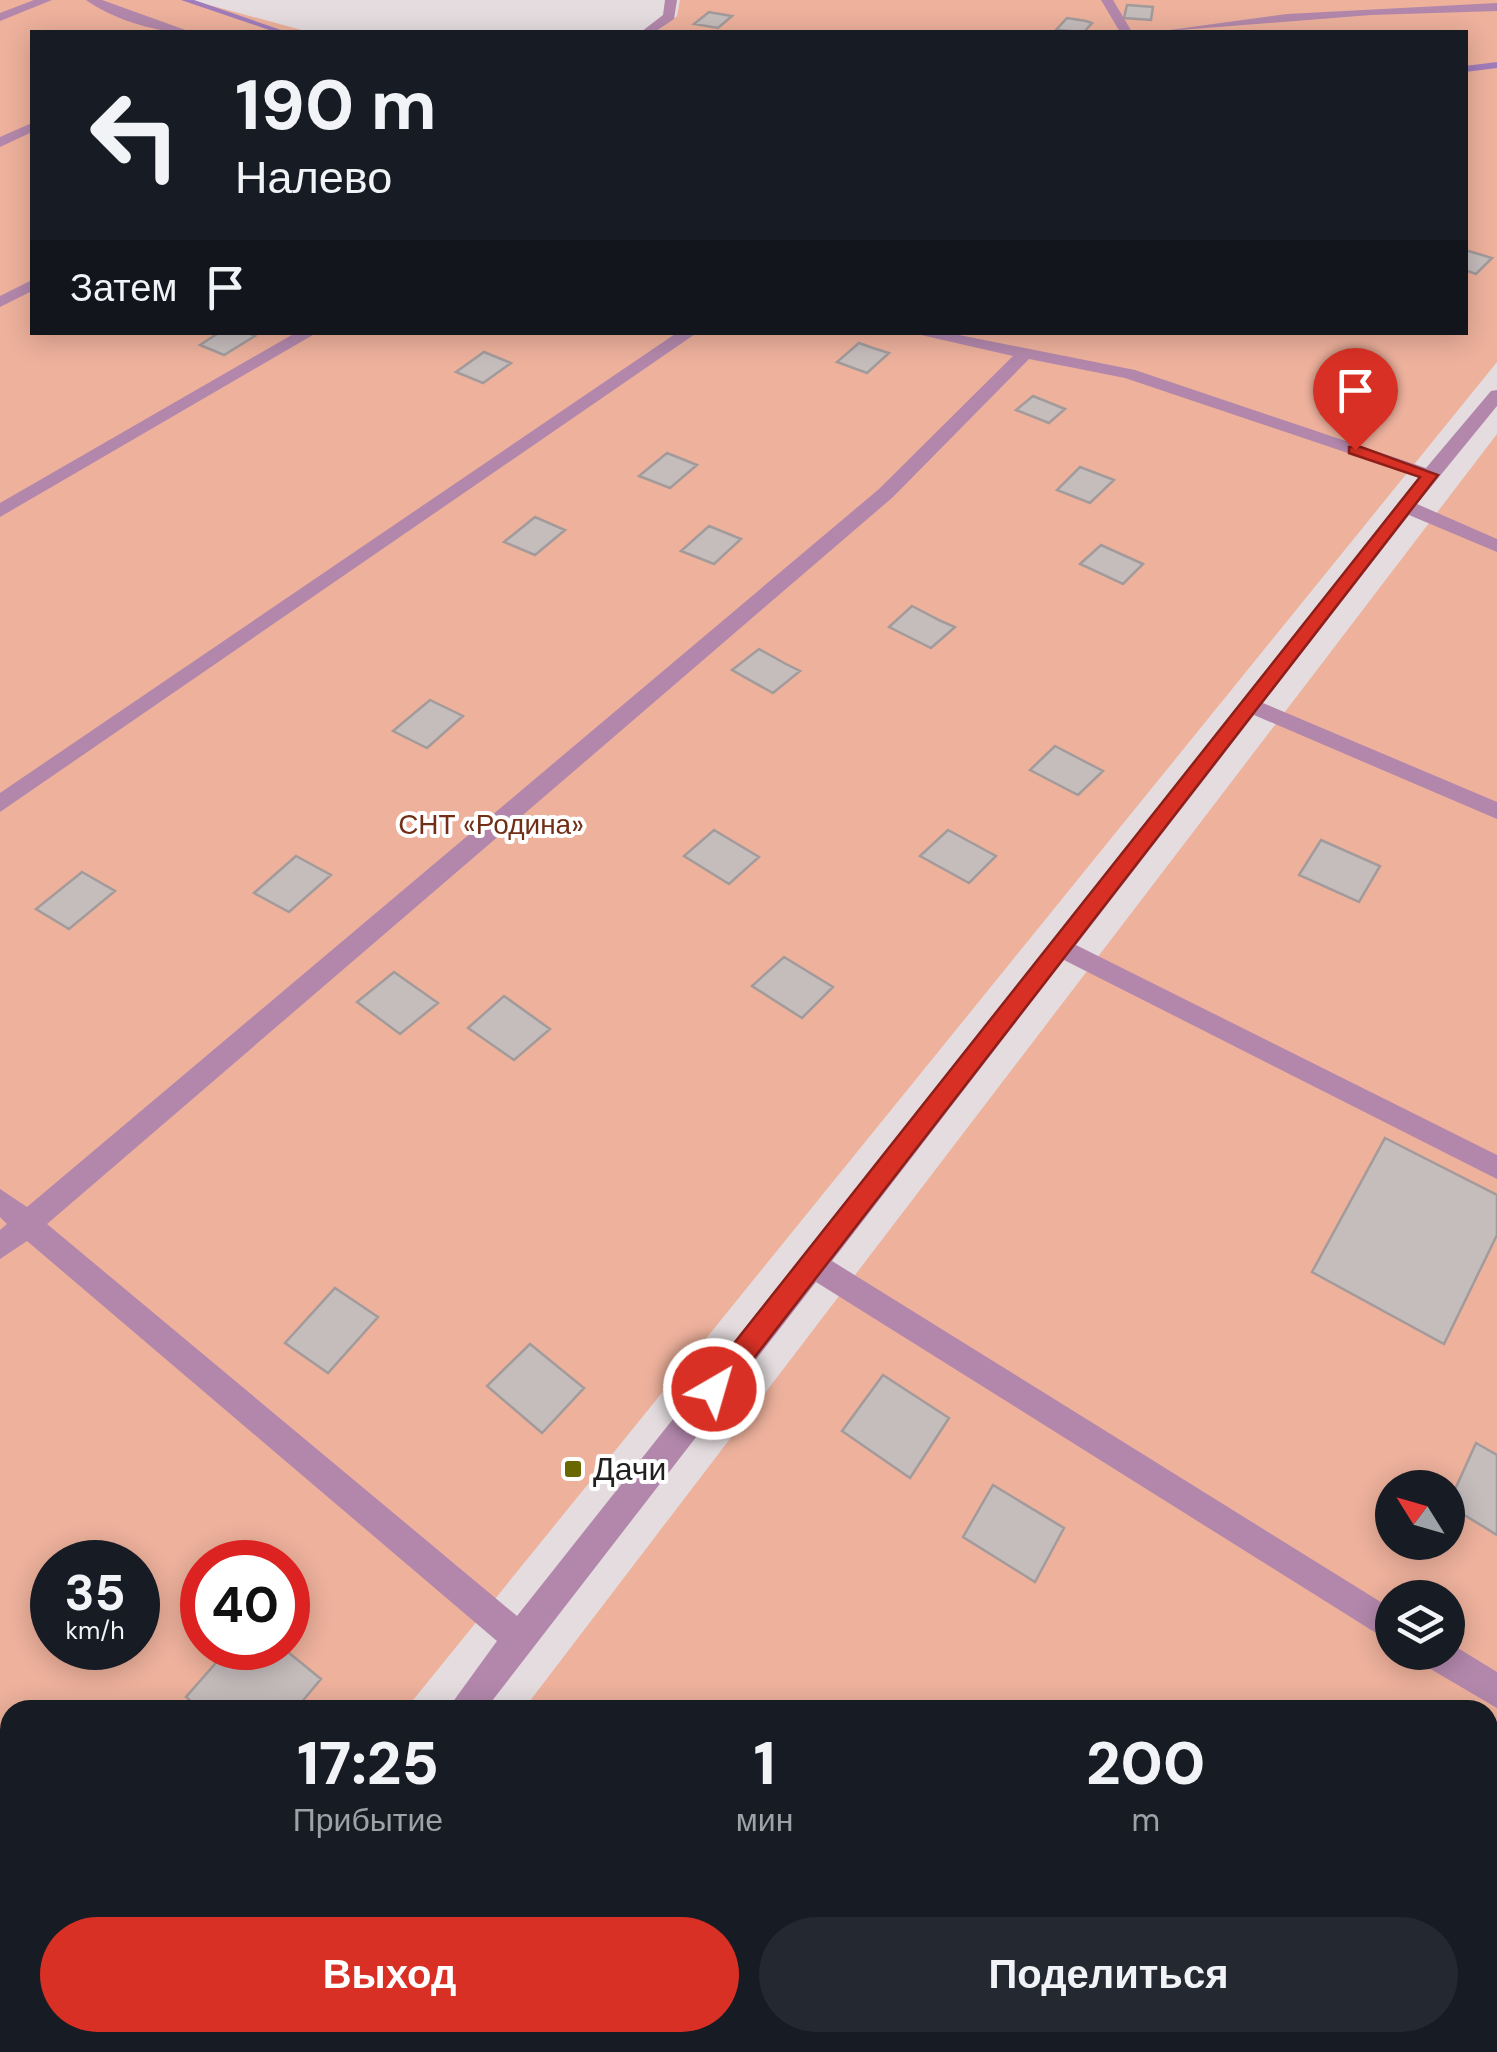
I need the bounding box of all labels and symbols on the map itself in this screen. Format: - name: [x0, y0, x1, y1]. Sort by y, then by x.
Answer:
- pin: [1313, 348, 1398, 451]
- park label: СНТ «Родина»: [398, 806, 584, 843]
- position arrow: [662, 1337, 766, 1441]
- place label: Дачи: [593, 1448, 666, 1490]
- marker: Дачи: [562, 1458, 584, 1480]
- north arrow: [1375, 1470, 1465, 1560]
- speed limit sign: 40: [180, 1540, 310, 1670]

